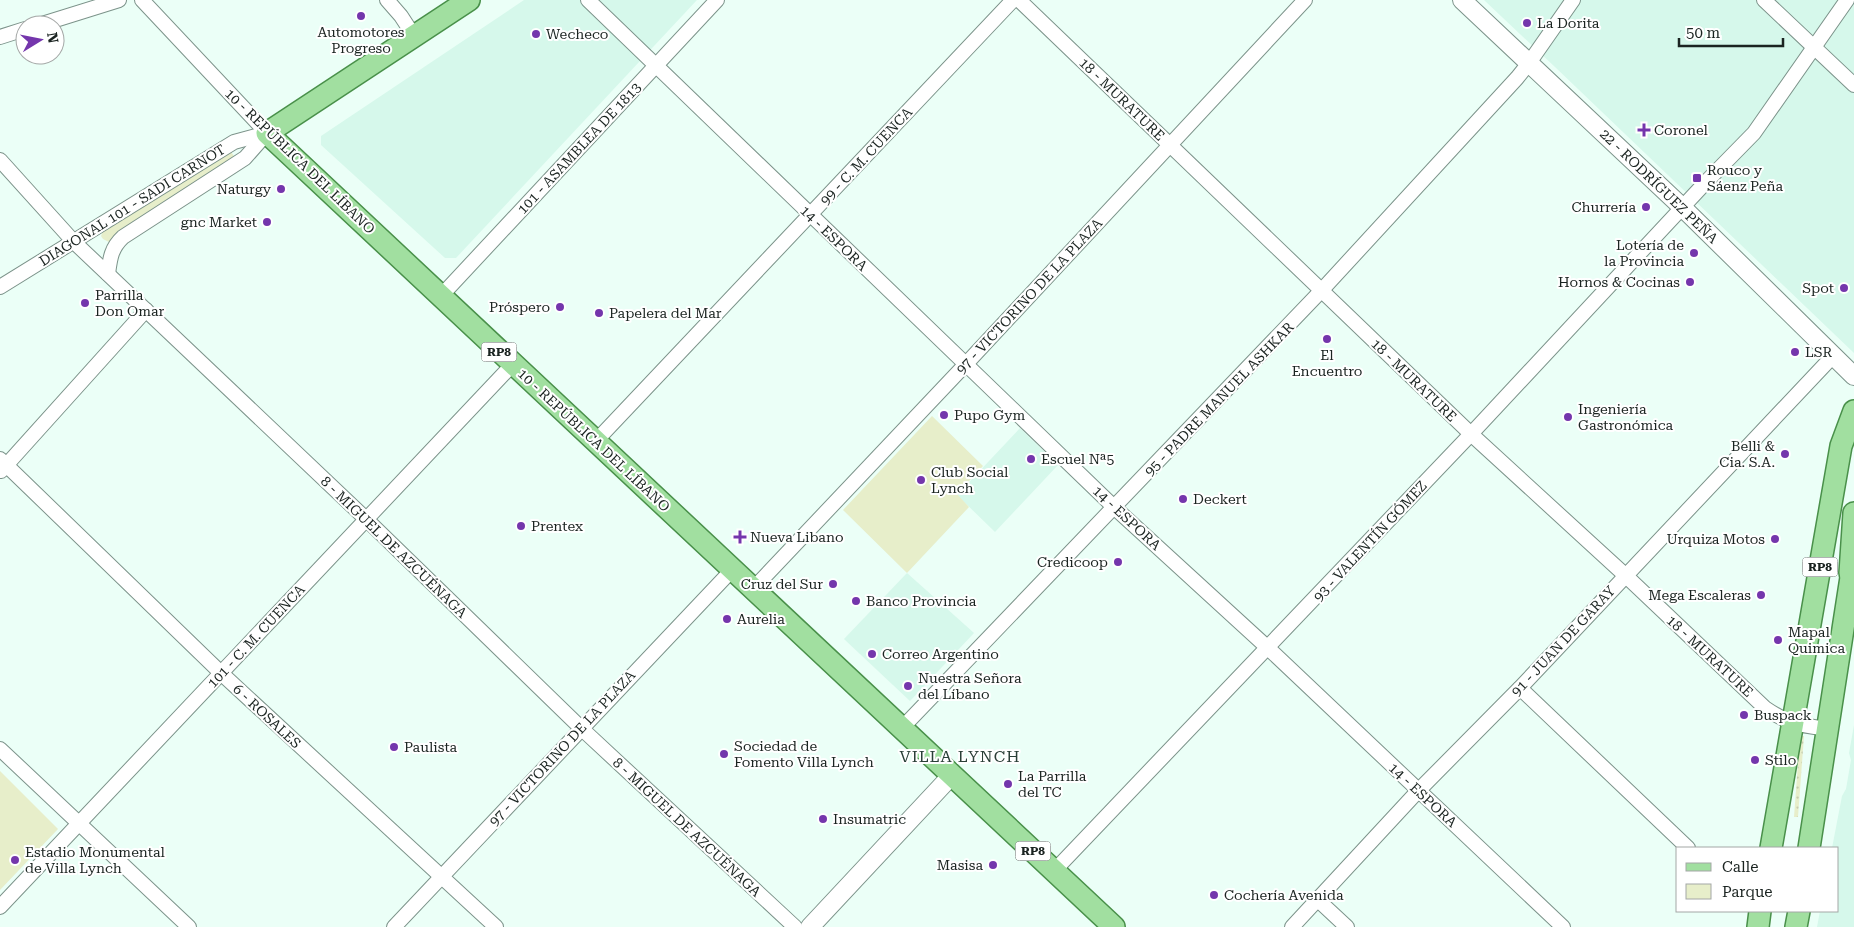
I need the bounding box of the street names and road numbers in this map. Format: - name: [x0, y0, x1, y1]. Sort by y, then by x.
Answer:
- street label: 18 - MURATURE: [1076, 54, 1168, 144]
- street label: 101 - ASAMBLEA DE 1813: [514, 79, 644, 217]
- street label: 10 - REPÚBLICA DEL LÍBANO: [222, 85, 378, 237]
- street label: 99 - C. M. CUENCA: [817, 104, 915, 208]
- street label: 22 - RODRÍGUEZ PEÑA: [1597, 126, 1721, 247]
- street label: DIAGONAL 101 - SADI CARNOT: [36, 141, 228, 269]
- street label: 14 - ESPORA: [797, 202, 871, 274]
- street label: 97 - VICTORINO DE LA PLAZA: [953, 215, 1105, 377]
- street label: 95 - PADRE MANUEL ASHKAR: [1141, 319, 1297, 479]
- street label: 18 - MURATURE: [1368, 335, 1460, 425]
- road number: RP8: [482, 342, 516, 362]
- street label: 10 - REPÚBLICA DEL LÍBANO: [515, 365, 673, 515]
- street label: 8 - MIGUEL DE AZCUÉNAGA: [318, 473, 470, 621]
- street label: 93 - VALENTÍN GÓMEZ: [1310, 477, 1430, 605]
- street label: 14 - ESPORA: [1090, 483, 1164, 554]
- road number: RP8: [1802, 558, 1838, 576]
- street label: 101 - C. M. CUENCA: [204, 581, 308, 691]
- street label: 91 - JUAN DE GARAY: [1508, 582, 1618, 699]
- street label: 18 - MURATURE: [1664, 612, 1756, 700]
- street label: 97 - VICTORINO DE LA PLAZA: [486, 667, 638, 829]
- street label: 6 - ROSALES: [230, 681, 304, 752]
- street label: 8 - MIGUEL DE AZCUÉNAGA: [610, 754, 764, 900]
- street label: 14 - ESPORA: [1386, 760, 1460, 831]
- road number: RP8: [1016, 841, 1050, 860]

